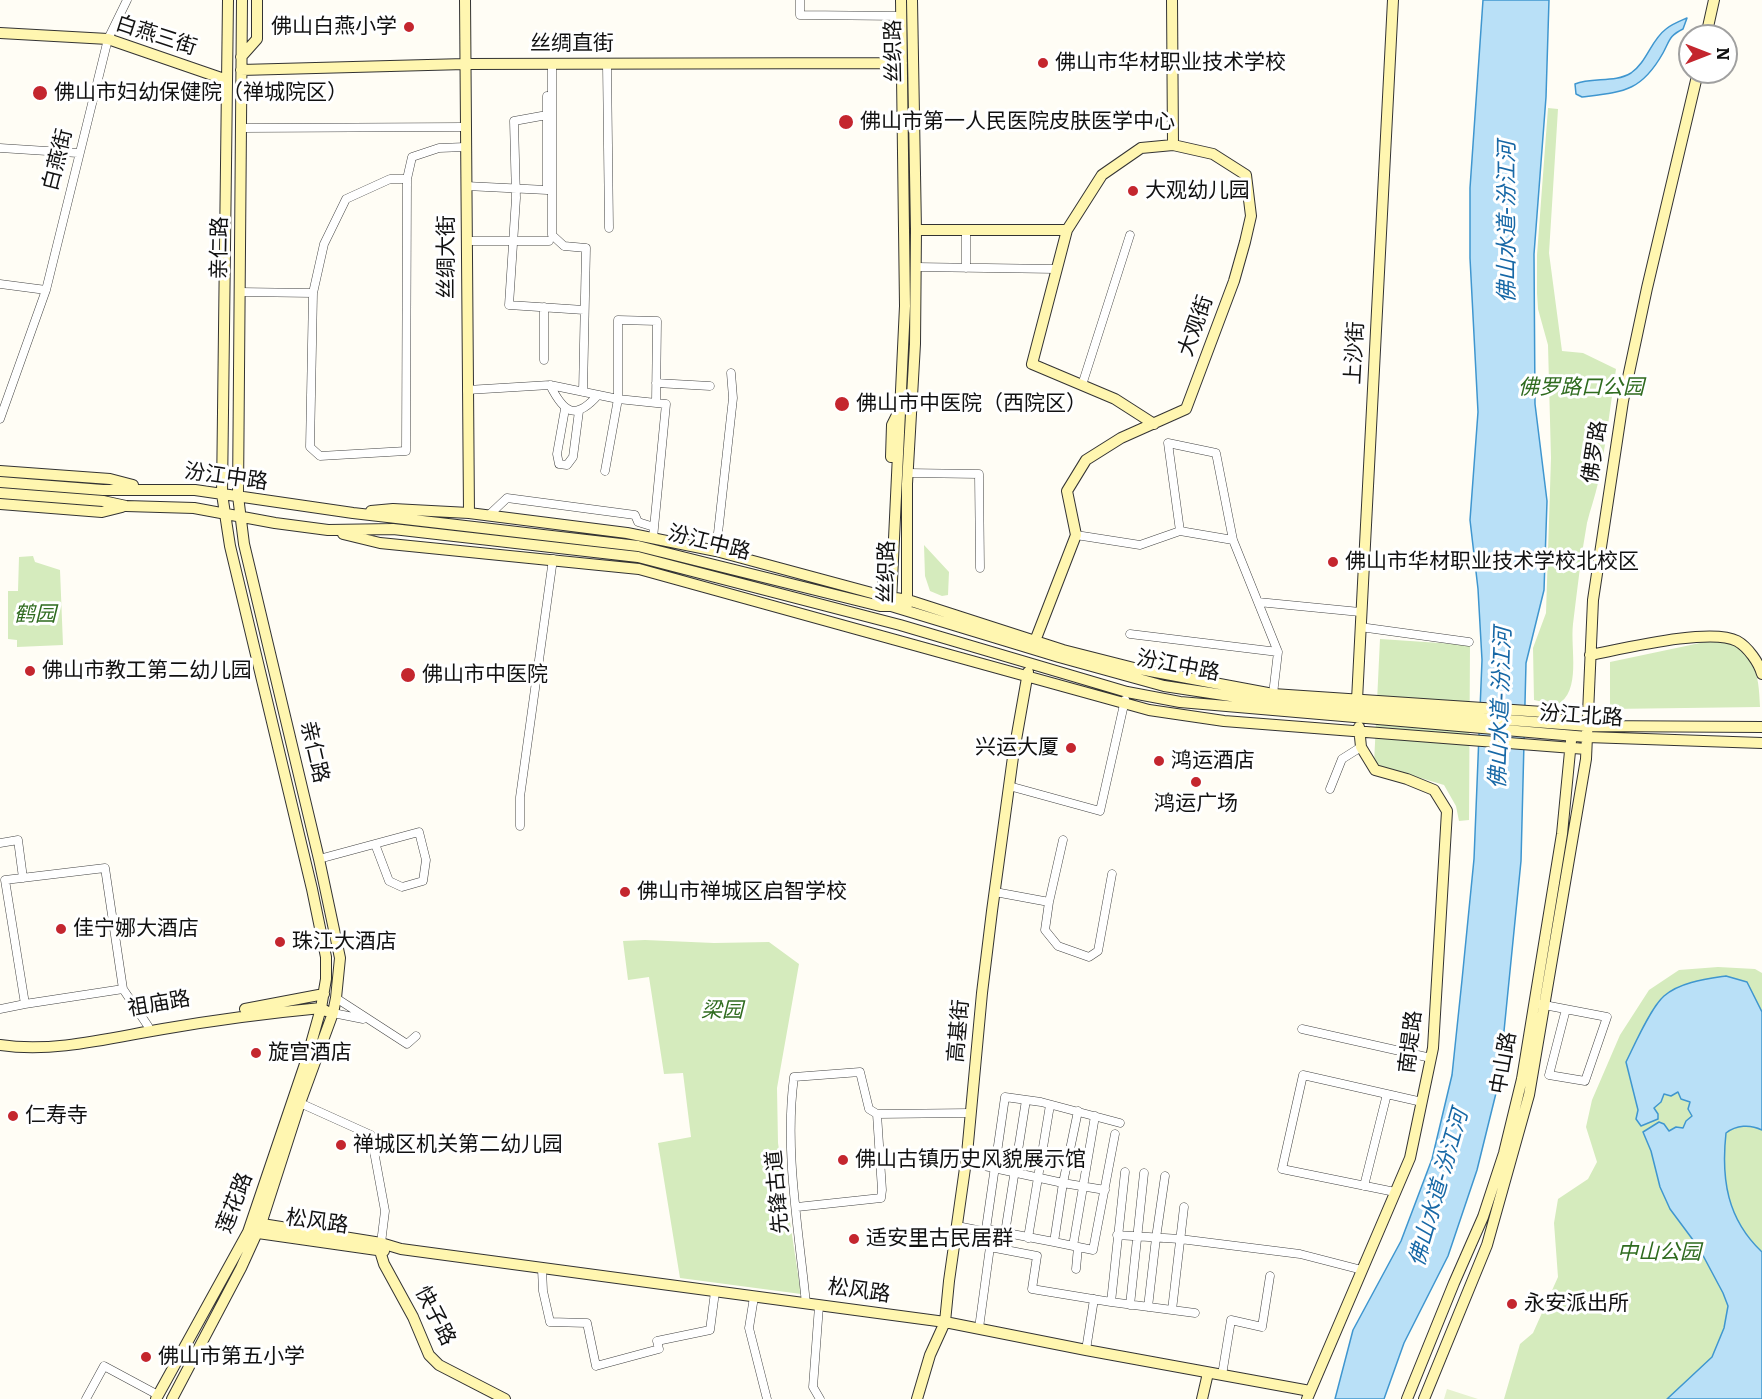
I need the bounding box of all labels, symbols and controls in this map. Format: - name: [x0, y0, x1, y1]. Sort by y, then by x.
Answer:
- street label: 白燕三街: [112, 11, 200, 61]
- place label: 佛山白燕小学: [271, 14, 397, 40]
- street label: 丝织路: [881, 19, 907, 83]
- marker: 佛山白燕小学: [402, 20, 416, 34]
- north arrow: [1678, 24, 1738, 84]
- street label: 丝绸直街: [530, 31, 614, 57]
- text: N: [1712, 47, 1736, 61]
- place label: 佛山市华材职业技术学校: [1055, 50, 1286, 76]
- marker: 佛山市华材职业技术学校: [1036, 56, 1050, 70]
- place label: 佛山市妇幼保健院（禅城院区）: [54, 80, 348, 106]
- marker: 佛山市妇幼保健院（禅城院区）: [31, 84, 49, 102]
- place label: 佛山市第一人民医院皮肤医学中心: [860, 109, 1175, 135]
- marker: 佛山市第一人民医院皮肤医学中心: [837, 113, 855, 131]
- street label: 白燕街: [38, 126, 78, 194]
- water label: 佛山水道-汾江河: [1495, 141, 1521, 303]
- place label: 大观幼儿园: [1145, 178, 1250, 204]
- marker: 大观幼儿园: [1126, 184, 1140, 198]
- street label: 丝绸大街: [434, 215, 460, 299]
- street label: 亲仁路: [207, 216, 233, 280]
- street label: 大观街: [1173, 292, 1219, 360]
- street label: 上沙街: [1341, 321, 1369, 385]
- park label: 佛罗路口公园: [1518, 375, 1644, 401]
- place label: 佛山市中医院（西院区）: [856, 391, 1087, 417]
- marker: 佛山市中医院（西院区）: [833, 395, 851, 413]
- street label: 佛罗路: [1578, 419, 1612, 485]
- street label: 汾江中路: [183, 459, 269, 495]
- street label: 汾江中路: [665, 521, 753, 565]
- street label: 丝织路: [874, 540, 900, 604]
- place label: 佛山市华材职业技术学校北校区: [1345, 549, 1639, 575]
- marker: 佛山市华材职业技术学校北校区: [1326, 555, 1340, 569]
- park label: 鹤园: [14, 602, 56, 628]
- water label: 佛山水道-汾江河: [1485, 627, 1517, 789]
- street label: 汾江中路: [1134, 646, 1222, 686]
- place label: 佛山市教工第二幼儿园: [42, 658, 252, 684]
- place label: 佛山市中医院: [422, 662, 548, 688]
- marker: 佛山市教工第二幼儿园: [23, 664, 37, 678]
- marker: 佛山市中医院: [399, 666, 417, 684]
- street label: 汾江北路: [1538, 701, 1624, 731]
- street label: 亲仁路: [295, 718, 333, 786]
- place label: 兴运大厦: [975, 735, 1059, 761]
- marker: 兴运大厦: [1064, 741, 1078, 755]
- place label: 鸿运酒店: [1171, 748, 1255, 774]
- marker: 鸿运酒店: [1152, 754, 1166, 768]
- marker: 鸿运广场: [1189, 775, 1203, 789]
- place label: 鸿运广场: [1154, 791, 1238, 817]
- place label: 佛山市禅城区启智学校: [637, 879, 847, 905]
- marker: 佛山市禅城区启智学校: [618, 885, 632, 899]
- place label: 佳宁娜大酒店: [73, 916, 199, 942]
- marker: 佳宁娜大酒店: [54, 922, 68, 936]
- place label: 珠江大酒店: [292, 929, 397, 955]
- marker: 珠江大酒店: [273, 935, 287, 949]
- street label: 祖庙路: [126, 986, 192, 1022]
- park label: 梁园: [701, 998, 743, 1024]
- street label: 高基街: [944, 999, 974, 1063]
- street label: 南堤路: [1395, 1009, 1427, 1075]
- street label: 中山路: [1486, 1030, 1522, 1096]
- place label: 旋宫酒店: [268, 1040, 352, 1066]
- marker: 旋宫酒店: [249, 1046, 263, 1060]
- place label: 仁寿寺: [25, 1103, 88, 1129]
- water label: 佛山水道-汾江河: [1404, 1107, 1474, 1269]
- marker: 仁寿寺: [6, 1109, 20, 1123]
- place label: 禅城区机关第二幼儿园: [353, 1132, 563, 1158]
- marker: 禅城区机关第二幼儿园: [334, 1138, 348, 1152]
- place label: 佛山古镇历史风貌展示馆: [855, 1147, 1086, 1173]
- street label: 先锋古道: [762, 1149, 794, 1235]
- marker: 佛山古镇历史风貌展示馆: [836, 1153, 850, 1167]
- street label: 莲花路: [212, 1169, 258, 1237]
- street label: 松风路: [284, 1205, 350, 1239]
- place label: 适安里古民居群: [866, 1226, 1013, 1252]
- marker: 适安里古民居群: [847, 1232, 861, 1246]
- park label: 中山公园: [1617, 1240, 1701, 1266]
- street label: 松风路: [826, 1274, 892, 1308]
- street label: 快子路: [409, 1282, 461, 1350]
- place label: 永安派出所: [1524, 1291, 1629, 1317]
- marker: 永安派出所: [1505, 1297, 1519, 1311]
- place label: 佛山市第五小学: [158, 1344, 305, 1370]
- marker: 佛山市第五小学: [139, 1350, 153, 1364]

